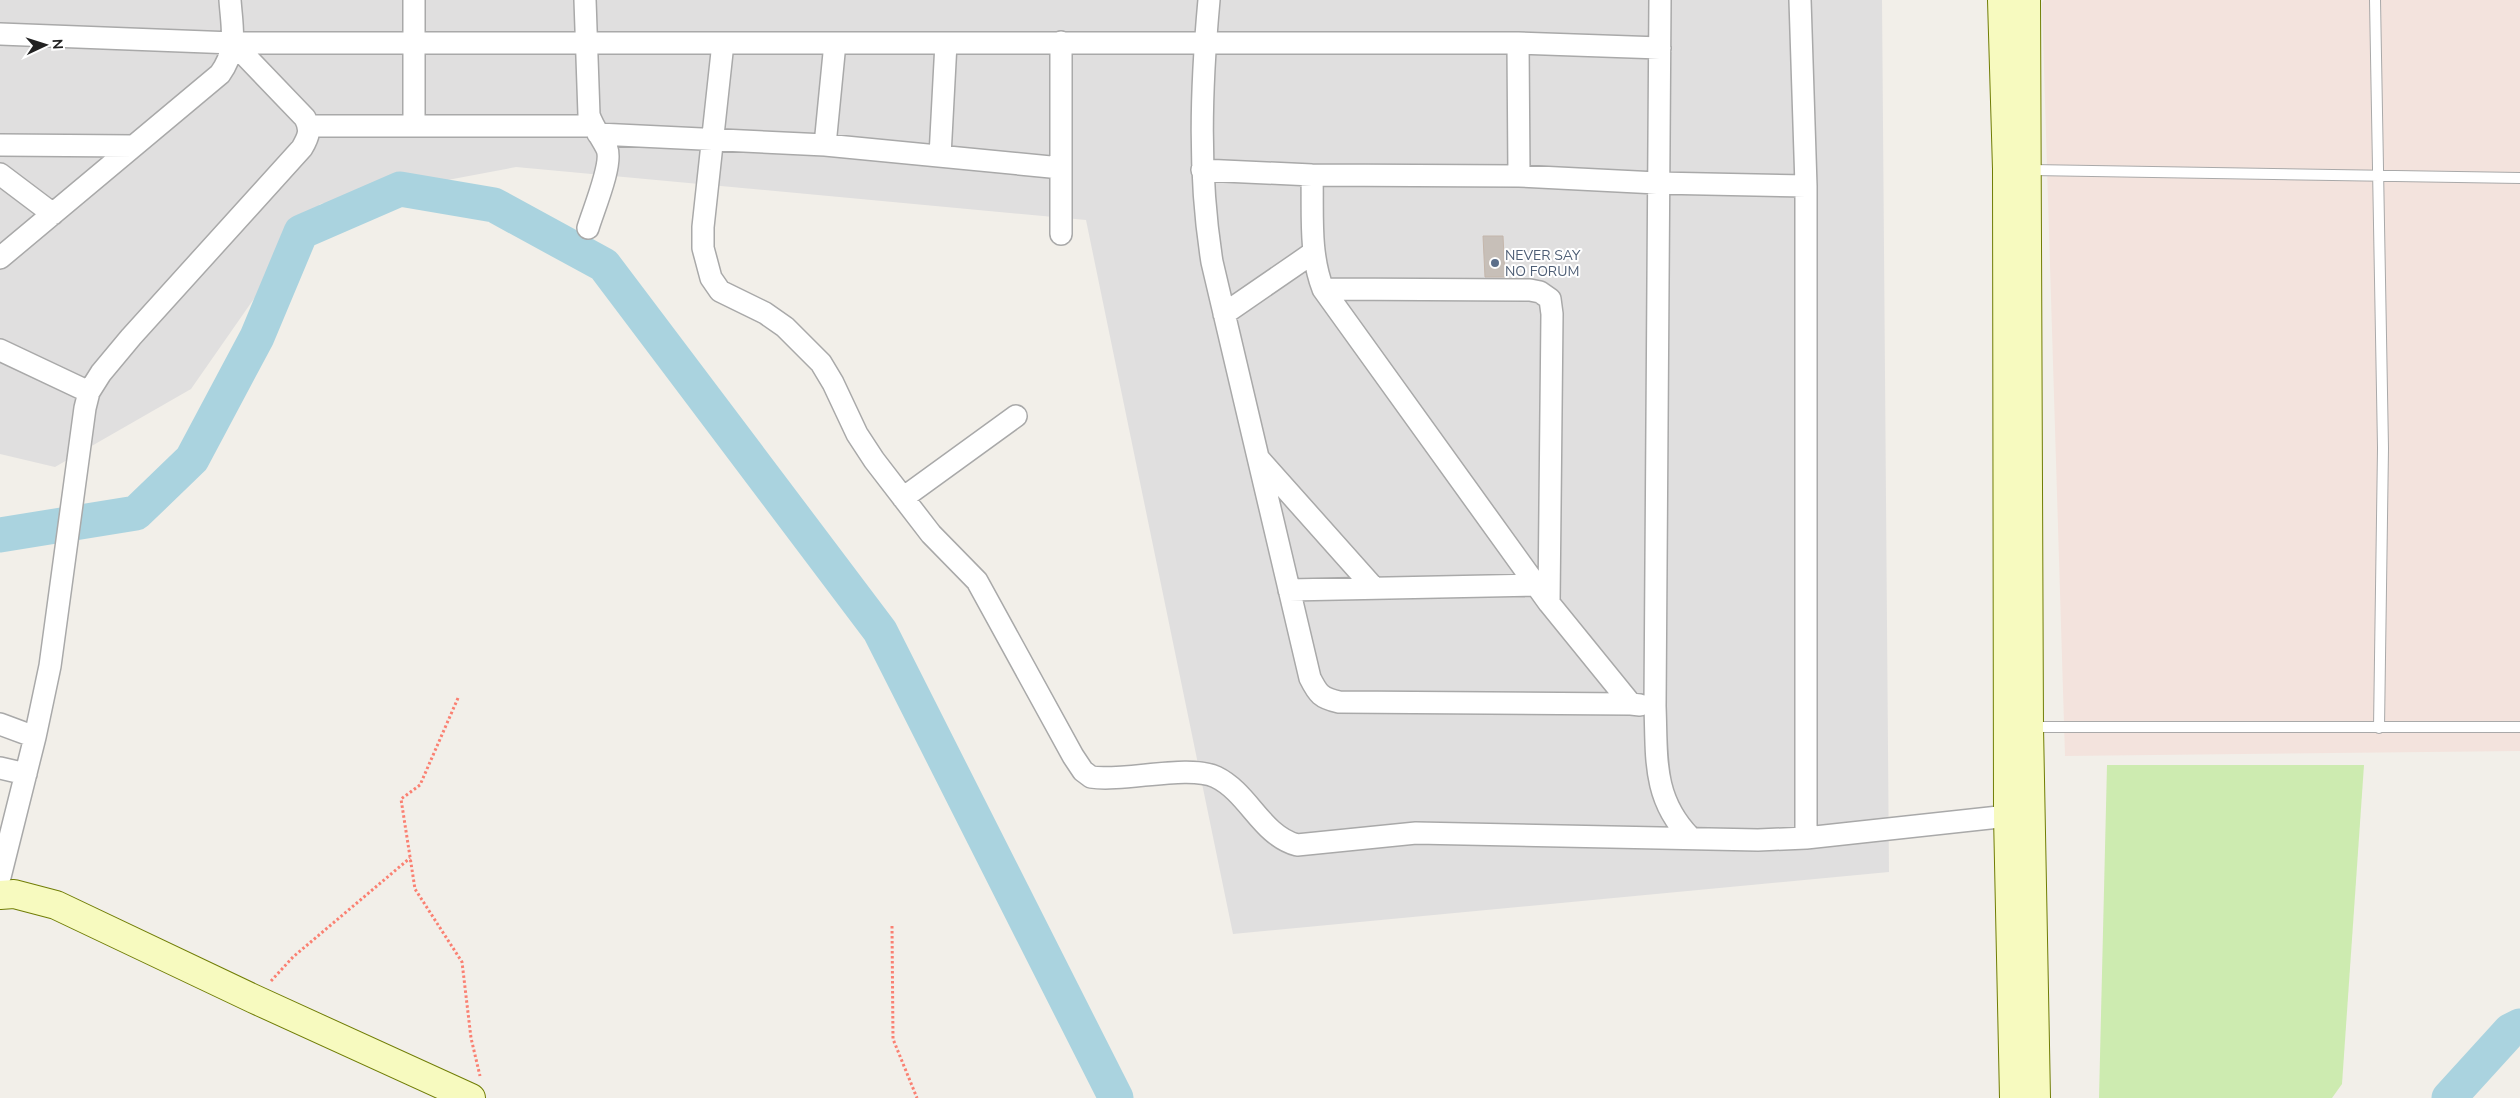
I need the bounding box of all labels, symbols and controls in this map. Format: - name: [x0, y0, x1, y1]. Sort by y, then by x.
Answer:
- north arrow: [20, 20, 70, 70]
- text: N: [48, 38, 67, 50]
- place label: NEVER SAY NO FORUM: [1505, 246, 1581, 281]
- marker: NEVER SAY NO FORUM: [1489, 257, 1501, 269]

